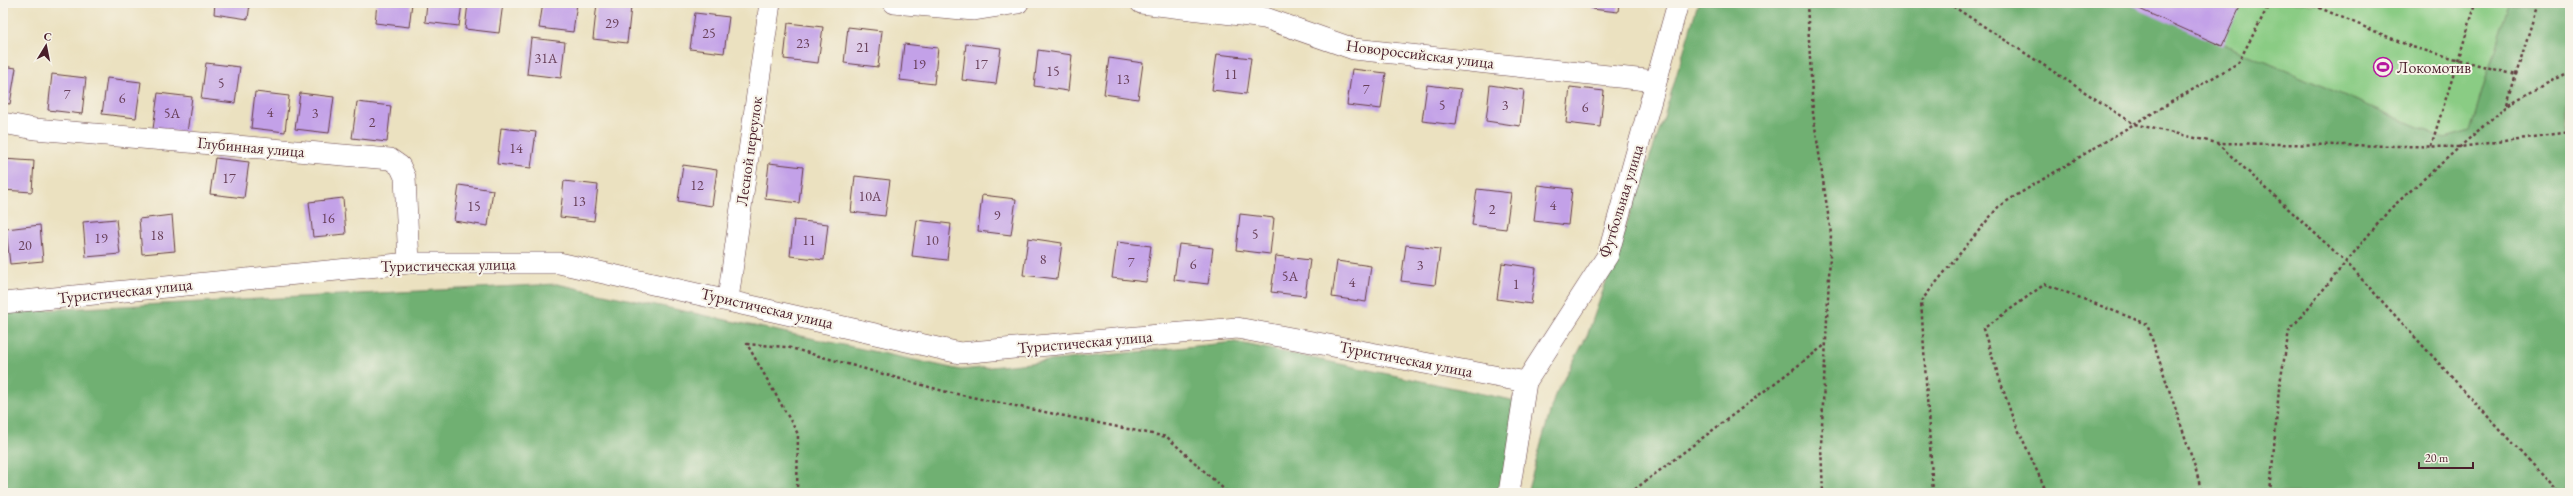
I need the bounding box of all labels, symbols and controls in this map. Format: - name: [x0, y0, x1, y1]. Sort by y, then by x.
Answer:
- house number: 29: [605, 14, 619, 32]
- house number: 25: [702, 24, 716, 42]
- north arrow: [26, 26, 66, 66]
- text: С: [43, 29, 53, 44]
- house number: 23: [796, 34, 810, 52]
- street label: Новороссийская улица: [1345, 35, 1496, 74]
- house number: 21: [856, 38, 870, 56]
- house number: 31А: [534, 49, 558, 67]
- house number: 19: [912, 55, 926, 73]
- house number: 17: [974, 55, 988, 73]
- sports icon: Локомотив: [2372, 56, 2394, 78]
- place label: Локомотив: [2397, 57, 2471, 78]
- house number: 15: [1046, 62, 1060, 80]
- house number: 11: [1224, 65, 1238, 83]
- house number: 13: [1116, 70, 1130, 88]
- house number: 5: [218, 74, 224, 92]
- house number: 7: [1363, 80, 1370, 98]
- house number: 7: [64, 85, 71, 103]
- house number: 6: [119, 89, 126, 107]
- street label: Лесной переулок: [731, 95, 767, 207]
- house number: 5: [1439, 96, 1445, 114]
- house number: 3: [1502, 96, 1509, 114]
- house number: 6: [1582, 98, 1589, 116]
- house number: 4: [267, 103, 274, 121]
- house number: 5А: [164, 104, 181, 122]
- house number: 3: [312, 104, 319, 122]
- house number: 2: [369, 113, 376, 131]
- street label: Глубинная улица: [197, 132, 306, 162]
- house number: 14: [509, 139, 523, 157]
- street label: Футбольная улица: [1594, 141, 1648, 260]
- house number: 17: [222, 169, 236, 187]
- house number: 12: [690, 176, 704, 194]
- house number: 10А: [858, 187, 882, 205]
- house number: 13: [572, 192, 586, 210]
- house number: 4: [1550, 196, 1557, 214]
- house number: 15: [467, 197, 481, 215]
- house number: 2: [1489, 200, 1496, 218]
- house number: 9: [994, 206, 1001, 224]
- house number: 16: [321, 209, 335, 227]
- house number: 5: [1252, 225, 1258, 243]
- house number: 18: [150, 226, 164, 244]
- house number: 19: [94, 229, 108, 247]
- house number: 11: [802, 231, 816, 249]
- house number: 10: [925, 231, 939, 249]
- house number: 20: [18, 236, 32, 254]
- house number: 8: [1040, 250, 1047, 268]
- street label: Туристическая улица: [380, 253, 516, 277]
- house number: 7: [1128, 253, 1135, 271]
- house number: 6: [1190, 255, 1197, 273]
- house number: 3: [1417, 256, 1424, 274]
- house number: 5А: [1282, 267, 1299, 285]
- street label: Туристическая улица: [57, 273, 194, 309]
- house number: 4: [1349, 273, 1356, 291]
- house number: 1: [1513, 275, 1519, 293]
- street label: Туристическая улица: [699, 283, 836, 334]
- street label: Туристическая улица: [1017, 326, 1154, 358]
- street label: Туристическая улица: [1338, 336, 1475, 382]
- scale bar: [2419, 444, 2473, 470]
- text: 20 m: [2425, 450, 2449, 466]

